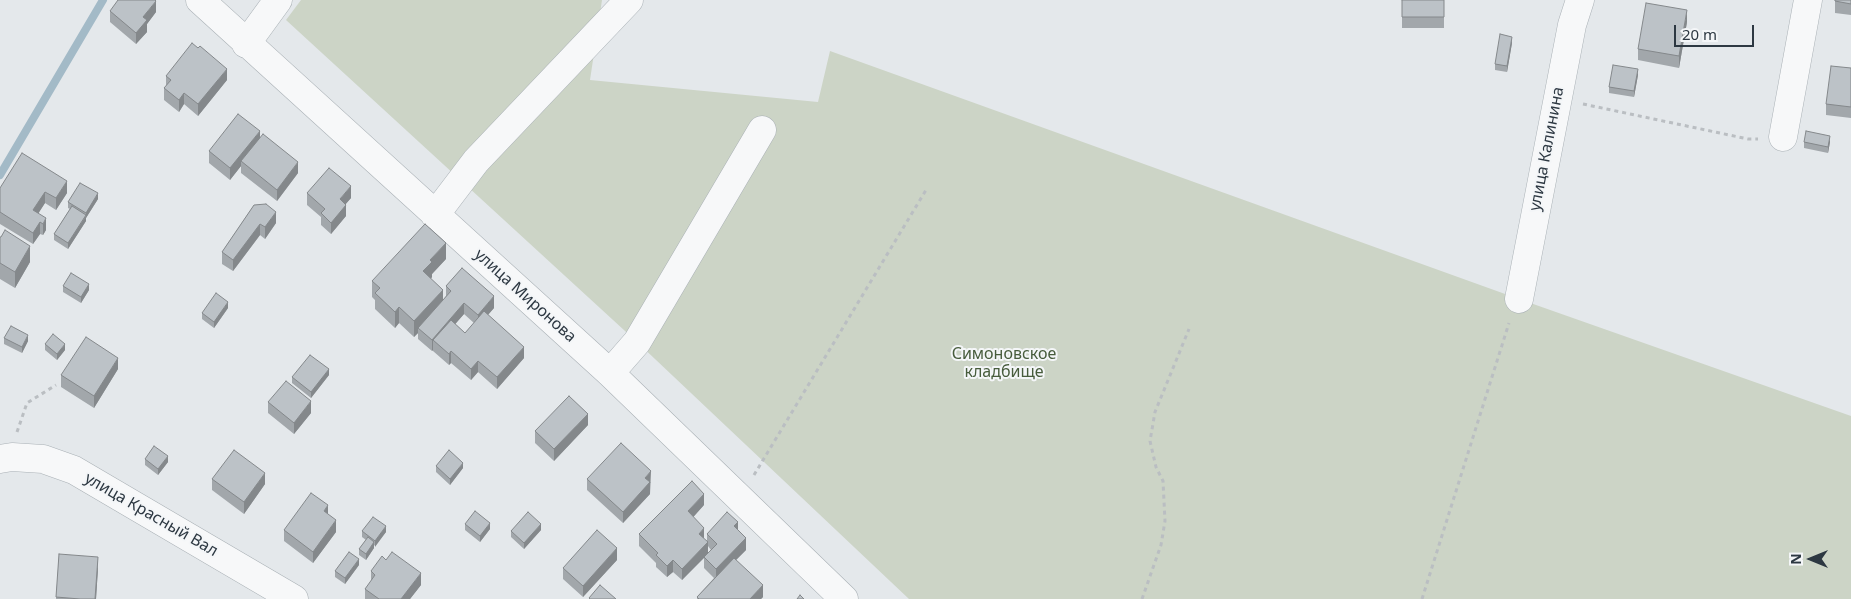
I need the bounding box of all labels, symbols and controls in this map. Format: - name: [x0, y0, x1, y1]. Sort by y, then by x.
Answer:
- scale bar: [1676, 15, 1756, 47]
- text: 20 m: [1682, 24, 1717, 44]
- street label: улица Калинина: [1526, 85, 1568, 213]
- street label: улица Миронова: [470, 245, 580, 347]
- park label: Симоновское кладбище: [952, 344, 1056, 382]
- street label: улица Красный Вал: [81, 469, 221, 561]
- north arrow: [1786, 534, 1836, 584]
- text: N: [1786, 553, 1805, 565]

